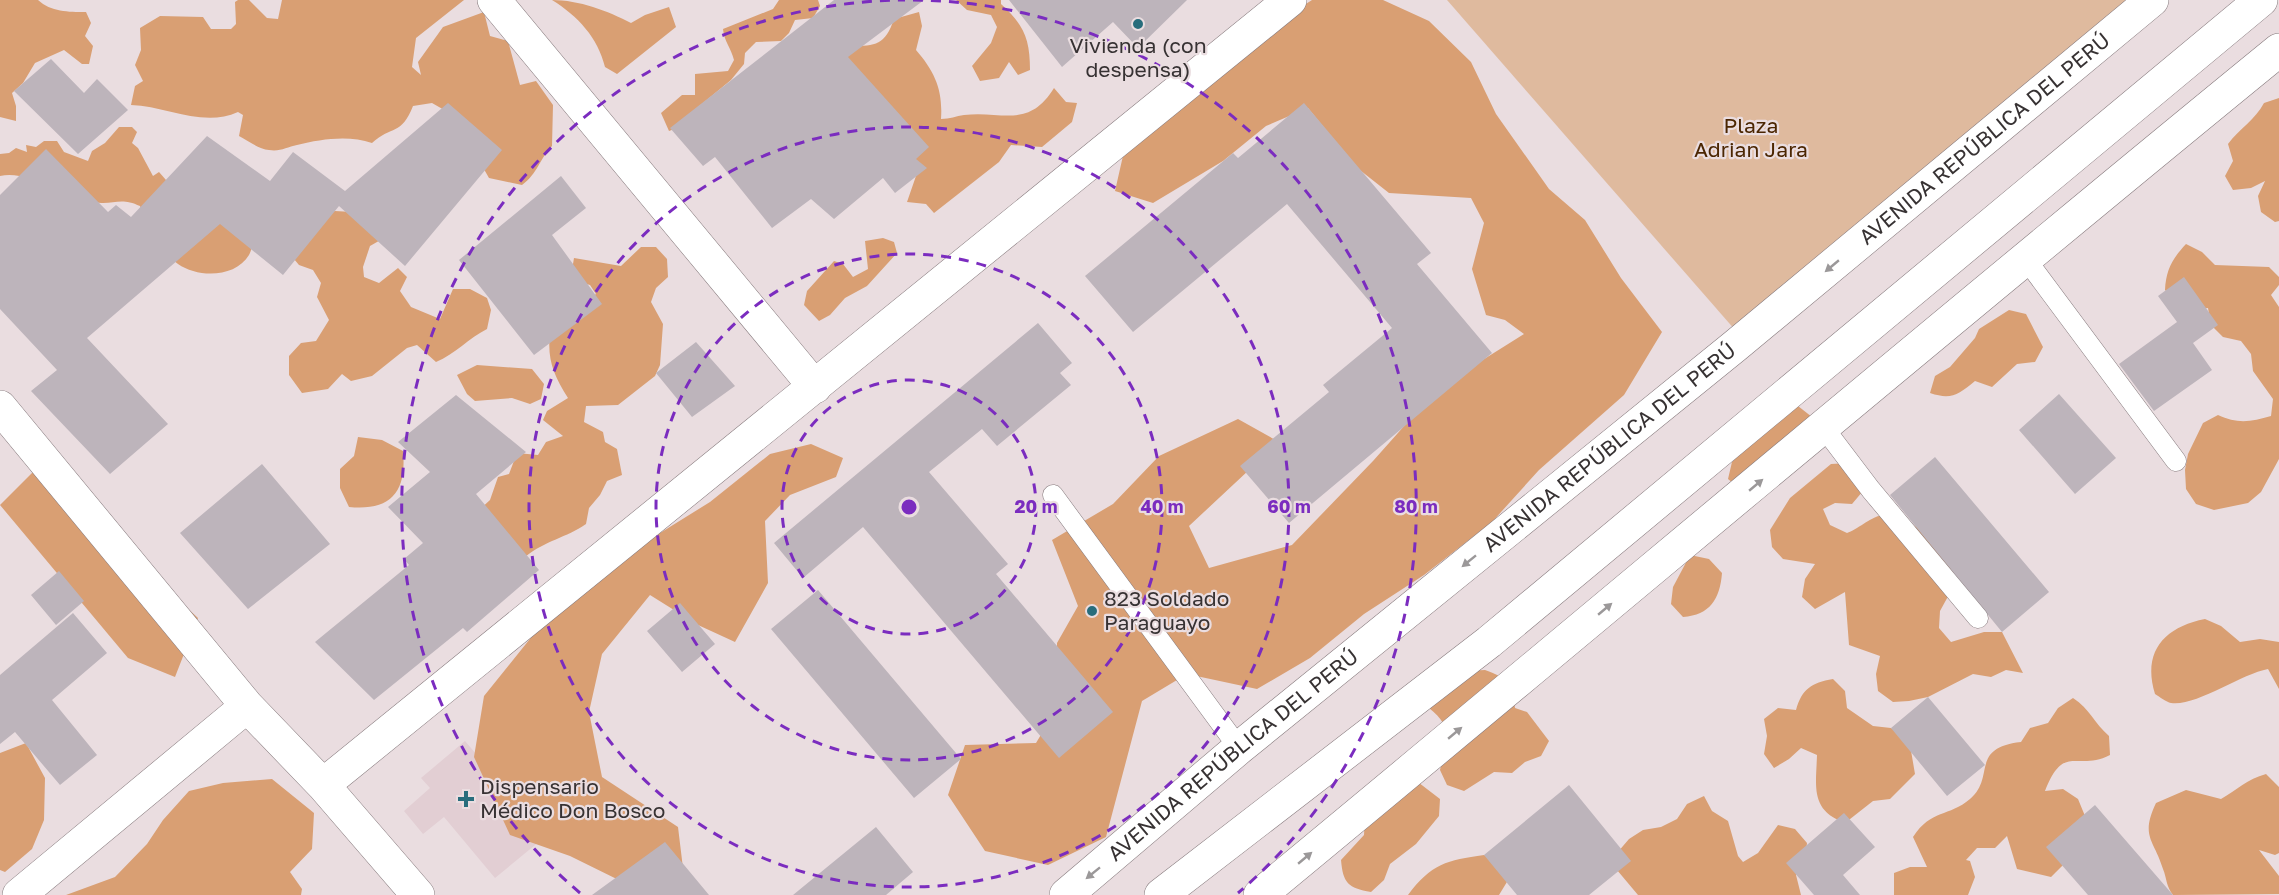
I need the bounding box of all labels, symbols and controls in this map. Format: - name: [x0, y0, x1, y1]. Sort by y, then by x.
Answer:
- marker: Vivienda (con despensa): [1131, 17, 1145, 31]
- street label: AVENIDA REPÚBLICA DEL PERÚ: [1853, 26, 2115, 250]
- place label: Vivienda (con despensa): [1069, 32, 1207, 82]
- park label: Plaza Adrian Jara: [1694, 112, 1808, 162]
- one-way arrow: [1824, 259, 1840, 272]
- street label: AVENIDA REPÚBLICA DEL PERÚ: [1477, 337, 1741, 557]
- one-way arrow: [1748, 478, 1764, 491]
- text: 20 m: [1015, 495, 1057, 517]
- text: 40 m: [1140, 495, 1184, 517]
- text: 60 m: [1267, 495, 1311, 517]
- text: 80 m: [1394, 495, 1438, 517]
- centre of rings: [899, 497, 919, 517]
- one-way arrow: [1462, 555, 1477, 567]
- place label: 823 Soldado Paraguayo: [1104, 585, 1229, 635]
- one-way arrow: [1598, 603, 1613, 616]
- marker: 823 Soldado Paraguayo: [1085, 604, 1099, 618]
- street label: AVENIDA REPÚBLICA DEL PERÚ: [1102, 643, 1363, 866]
- one-way arrow: [1447, 727, 1463, 740]
- place label: Dispensario Médico Don Bosco: [480, 773, 665, 823]
- marker: Dispensario Médico Don Bosco: [457, 790, 475, 808]
- one-way arrow: [1297, 851, 1313, 864]
- one-way arrow: [1085, 866, 1100, 879]

